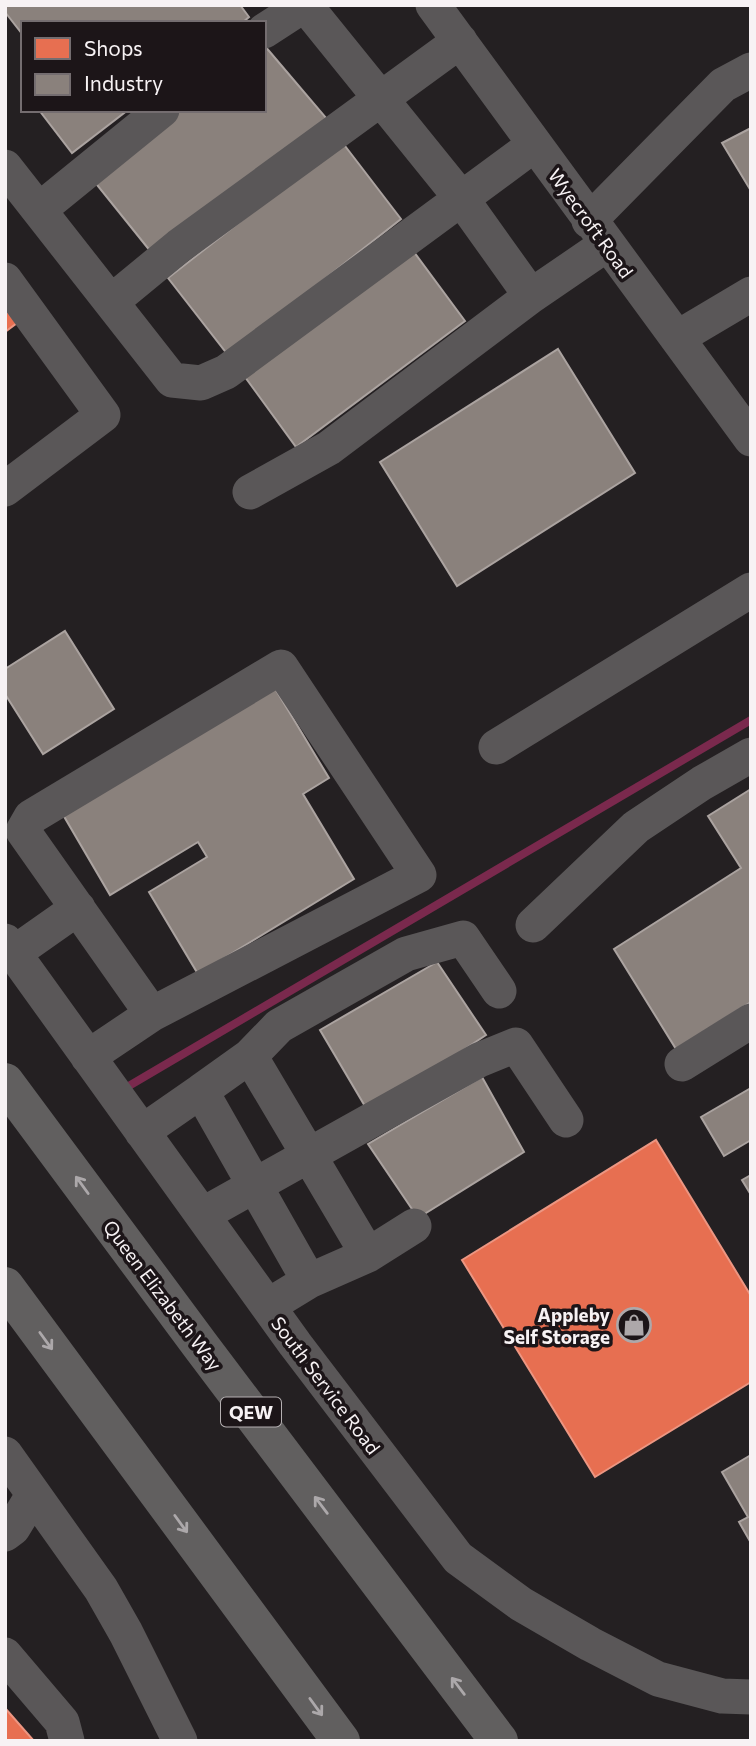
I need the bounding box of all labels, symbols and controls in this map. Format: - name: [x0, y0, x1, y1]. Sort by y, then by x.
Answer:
- legend: [21, 21, 266, 112]
- text: Shops: [84, 35, 143, 60]
- text: Industry: [84, 70, 163, 95]
- street label: Wyecroft Road: [544, 164, 638, 282]
- one-way arrow: [75, 1176, 90, 1195]
- street label: Queen Elizabeth Way: [99, 1215, 227, 1375]
- place label: Appleby Self Storage: [504, 1303, 611, 1348]
- shop icon: Appleby Self Storage: [615, 1306, 653, 1344]
- street label: South Service Road: [267, 1312, 385, 1458]
- one-way arrow: [38, 1331, 53, 1350]
- road number: QEW: [221, 1398, 281, 1427]
- one-way arrow: [313, 1496, 328, 1515]
- one-way arrow: [173, 1514, 188, 1533]
- one-way arrow: [451, 1677, 466, 1696]
- one-way arrow: [308, 1697, 323, 1716]

